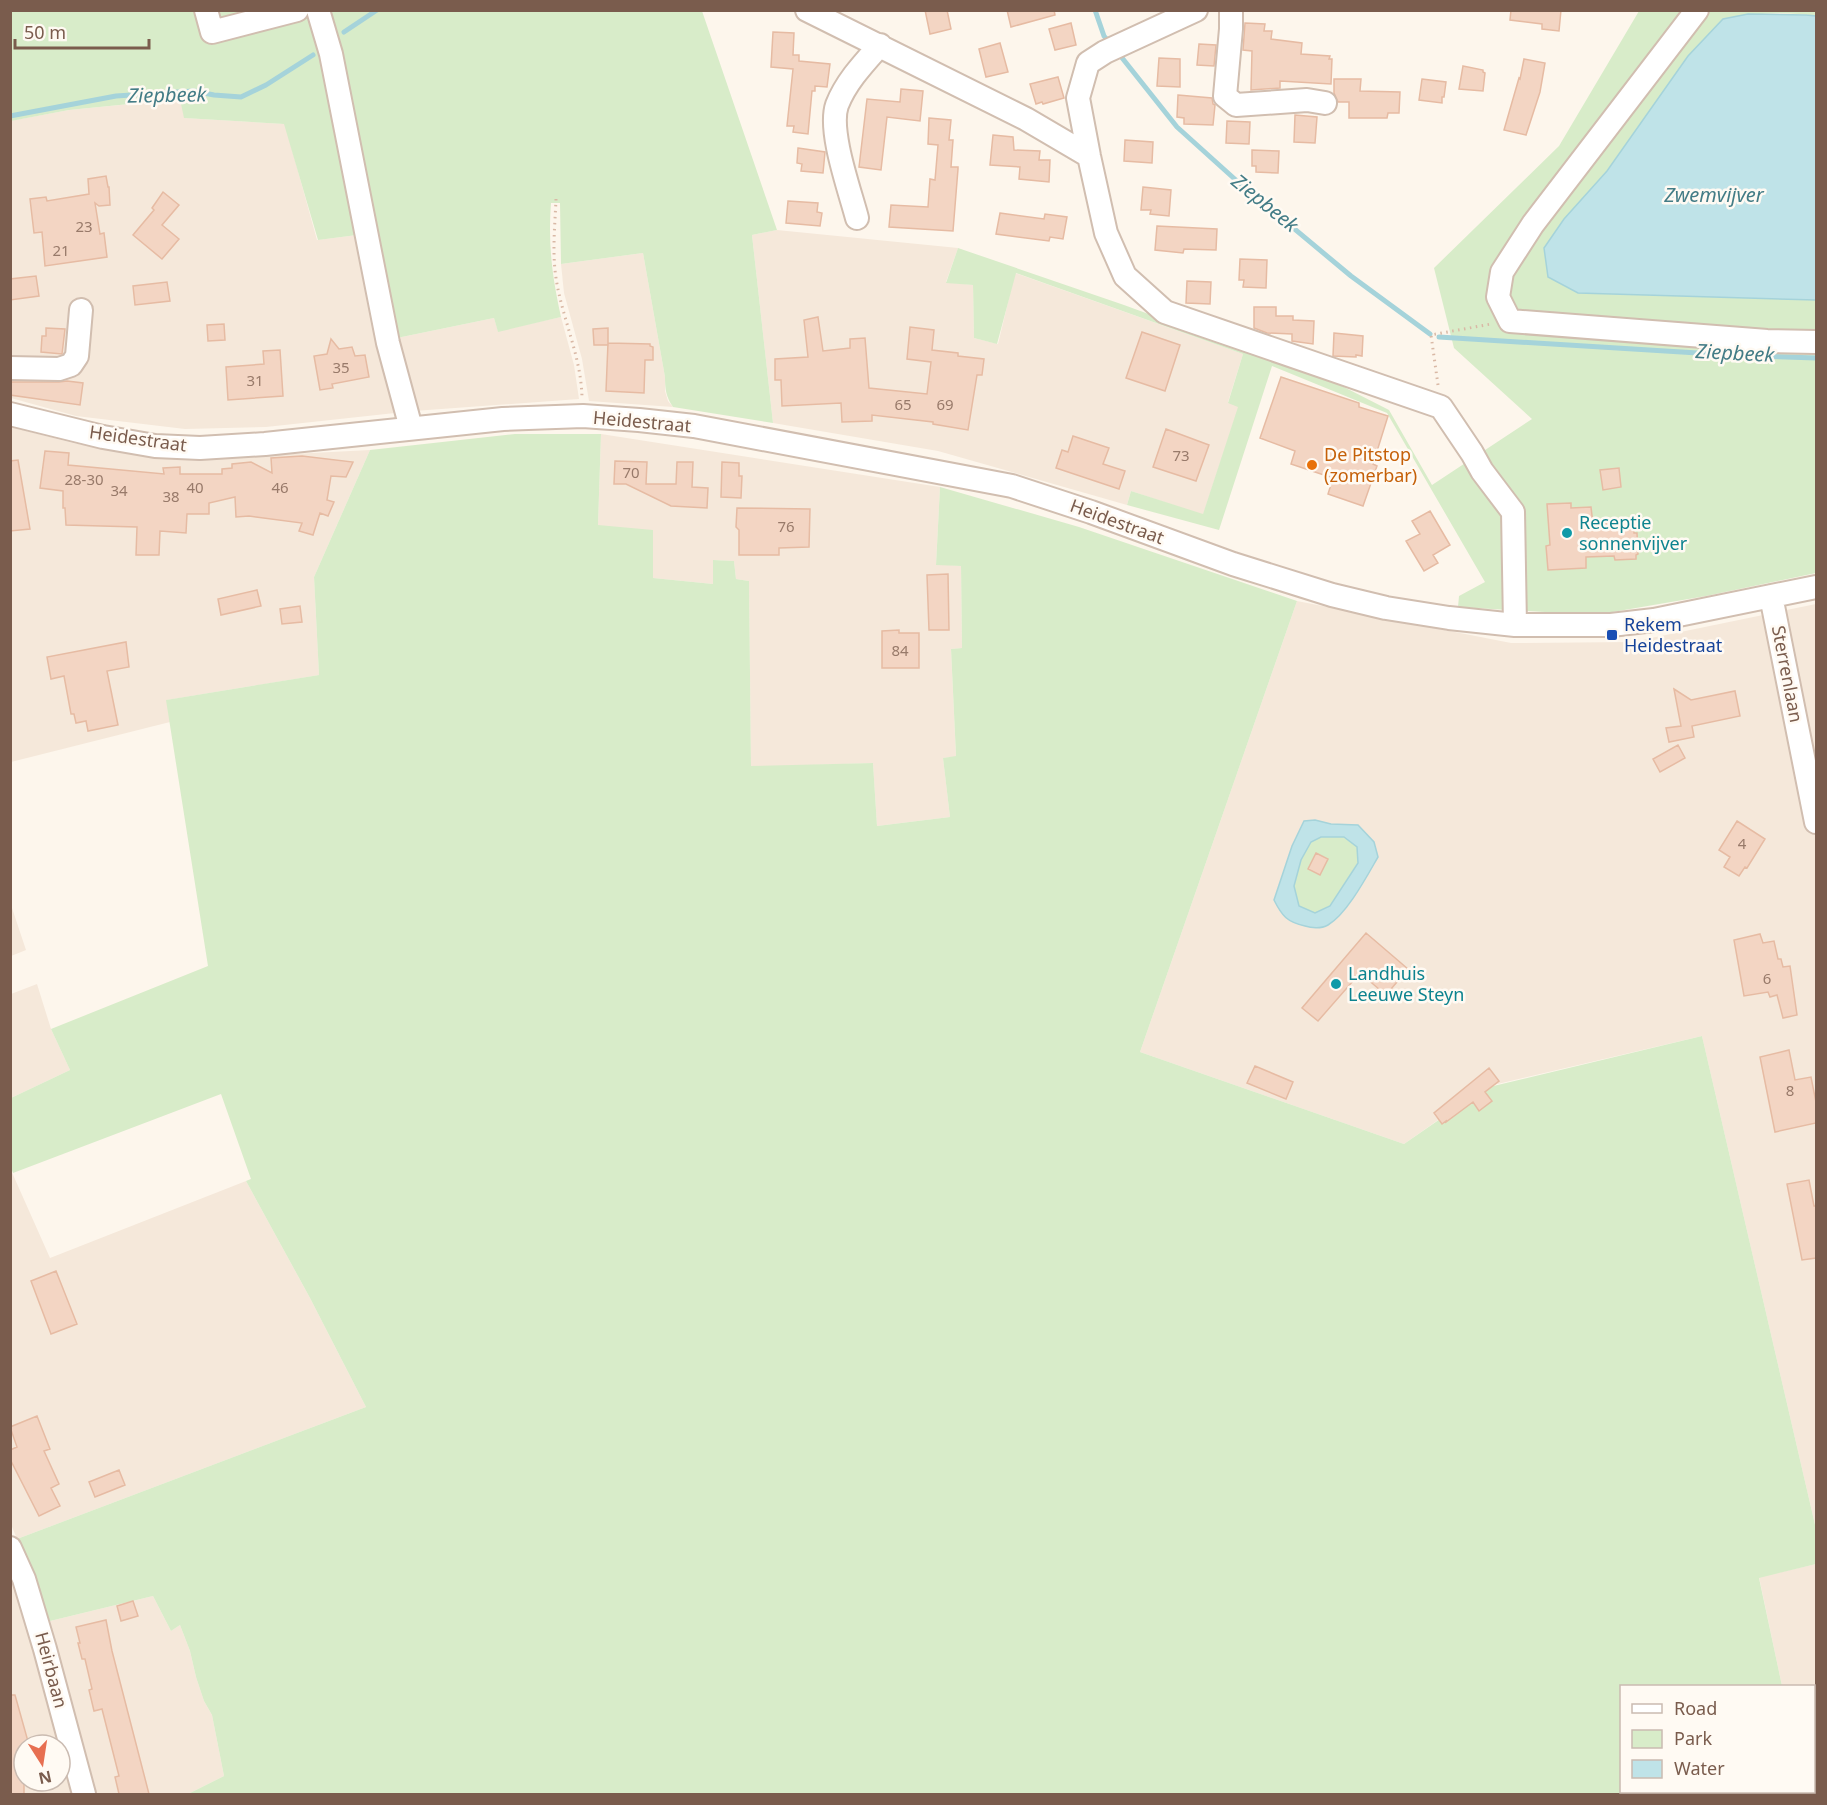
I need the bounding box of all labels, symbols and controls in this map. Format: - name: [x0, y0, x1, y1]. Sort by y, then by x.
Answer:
- scale bar: [15, 12, 148, 50]
- text: 50 m: [24, 20, 66, 44]
- water label: Ziepbeek: [126, 80, 208, 109]
- water label: Ziepbeek: [1225, 167, 1305, 239]
- water label: Zwemvijver: [1663, 181, 1765, 208]
- house number: 23: [75, 216, 93, 236]
- house number: 21: [52, 240, 70, 260]
- water label: Ziepbeek: [1694, 337, 1776, 368]
- house number: 35: [332, 357, 350, 377]
- house number: 31: [246, 370, 264, 390]
- house number: 65: [894, 394, 912, 414]
- house number: 69: [936, 394, 954, 414]
- street label: Heidestraat: [592, 405, 693, 437]
- street label: Heidestraat: [88, 419, 189, 457]
- place label: De Pitstop (zomerbar): [1324, 442, 1417, 487]
- house number: 73: [1172, 445, 1190, 465]
- marker: De Pitstop (zomerbar): [1305, 458, 1319, 472]
- house number: 70: [622, 462, 640, 482]
- house number: 28-30: [64, 469, 104, 489]
- house number: 40: [186, 477, 204, 497]
- house number: 46: [271, 477, 289, 497]
- house number: 34: [110, 480, 128, 500]
- house number: 38: [162, 486, 180, 506]
- street label: Heidestraat: [1067, 493, 1168, 549]
- place label: Receptie sonnenvijver: [1579, 510, 1688, 555]
- house number: 76: [777, 516, 795, 536]
- marker: Receptie sonnenvijver: [1560, 526, 1574, 540]
- place label: Rekem Heidestraat: [1624, 612, 1723, 657]
- street label: Sterrenlaan: [1767, 623, 1809, 724]
- marker: Rekem Heidestraat: [1605, 628, 1619, 642]
- house number: 84: [891, 640, 909, 660]
- house number: 4: [1738, 833, 1747, 853]
- place label: Landhuis Leeuwe Steyn: [1348, 961, 1464, 1006]
- house number: 6: [1763, 968, 1771, 988]
- marker: Landhuis Leeuwe Steyn: [1329, 977, 1343, 991]
- house number: 8: [1786, 1080, 1794, 1100]
- street label: Heirbaan: [30, 1629, 74, 1711]
- legend: [1620, 1685, 1815, 1793]
- text: Road: [1674, 1696, 1717, 1720]
- text: Park: [1674, 1726, 1712, 1750]
- north arrow: [12, 1733, 72, 1793]
- text: Water: [1674, 1756, 1725, 1780]
- text: N: [36, 1766, 54, 1790]

